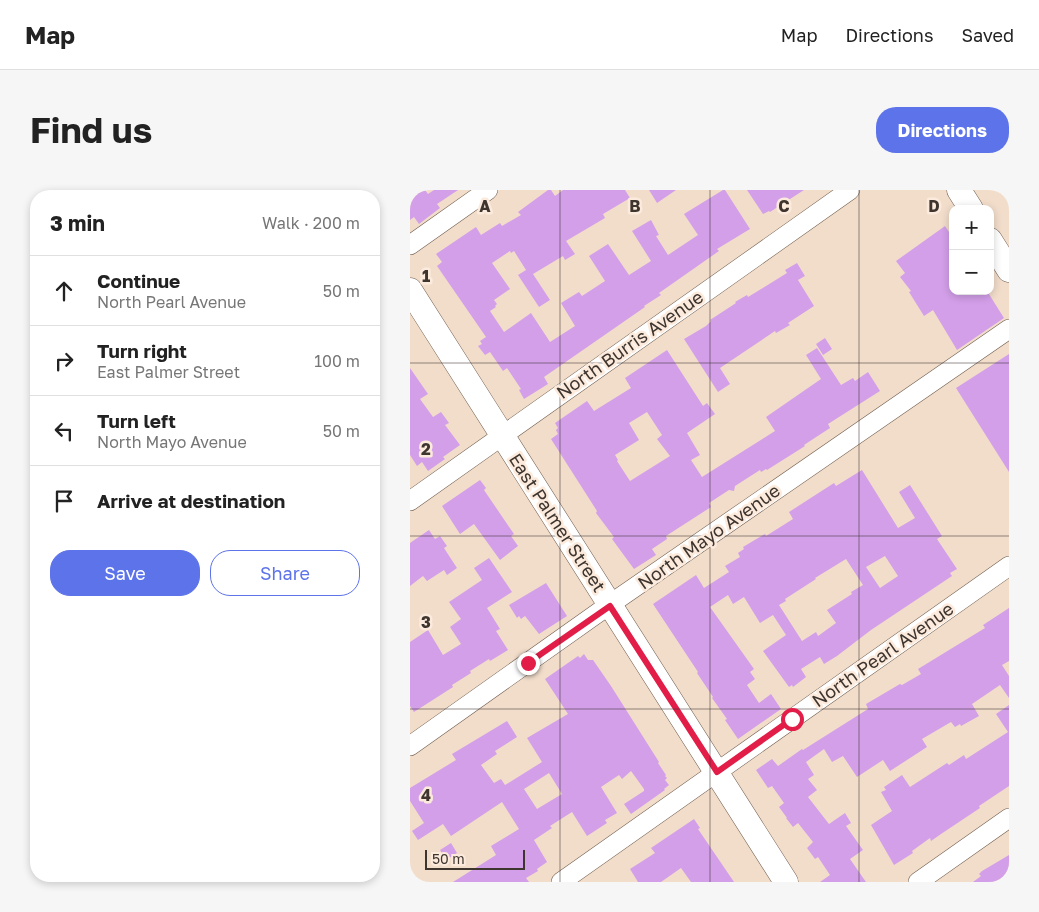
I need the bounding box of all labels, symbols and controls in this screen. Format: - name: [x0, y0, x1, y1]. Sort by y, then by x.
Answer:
- text: Map: [25, 20, 75, 49]
- text: Map: [781, 24, 817, 46]
- text: Directions: [845, 24, 933, 46]
- text: Saved: [961, 24, 1014, 46]
- button: Directions: [876, 107, 1009, 153]
- text: Find us: [30, 109, 152, 151]
- text: A: [479, 196, 491, 216]
- text: B: [629, 196, 641, 216]
- text: C: [778, 196, 790, 216]
- text: D: [928, 196, 940, 216]
- map controls: [949, 205, 994, 295]
- button: +: [949, 205, 994, 250]
- text: 3 min: [50, 210, 105, 236]
- text: Walk · 200 m: [262, 213, 360, 233]
- button: −: [949, 250, 994, 295]
- text: 1: [422, 266, 430, 286]
- text: Continue: [97, 269, 180, 292]
- icon: ahead: [50, 277, 78, 305]
- text: 50 m: [323, 281, 360, 301]
- street label: North Burris Avenue: [552, 285, 707, 403]
- text: North Pearl Avenue: [97, 292, 246, 312]
- text: Turn right: [97, 339, 187, 362]
- icon: right: [50, 347, 78, 375]
- text: 100 m: [314, 351, 360, 371]
- text: East Palmer Street: [97, 362, 240, 382]
- text: Turn left: [97, 409, 176, 432]
- icon: left: [50, 417, 78, 445]
- text: 50 m: [323, 421, 360, 441]
- text: North Mayo Avenue: [97, 432, 247, 452]
- text: 2: [421, 439, 431, 459]
- street label: East Palmer Street: [505, 449, 611, 596]
- street label: North Mayo Avenue: [633, 479, 784, 594]
- icon: arrive: [50, 487, 78, 515]
- text: Arrive at destination: [97, 489, 285, 512]
- button: Save: [50, 550, 200, 596]
- button: Share: [210, 550, 360, 596]
- street label: North Pearl Avenue: [807, 597, 957, 711]
- text: 3: [421, 612, 431, 632]
- route end: [517, 652, 540, 675]
- route start: [781, 708, 804, 731]
- text: 4: [421, 785, 431, 805]
- scale bar: [425, 847, 525, 870]
- text: 50 m: [432, 850, 465, 867]

